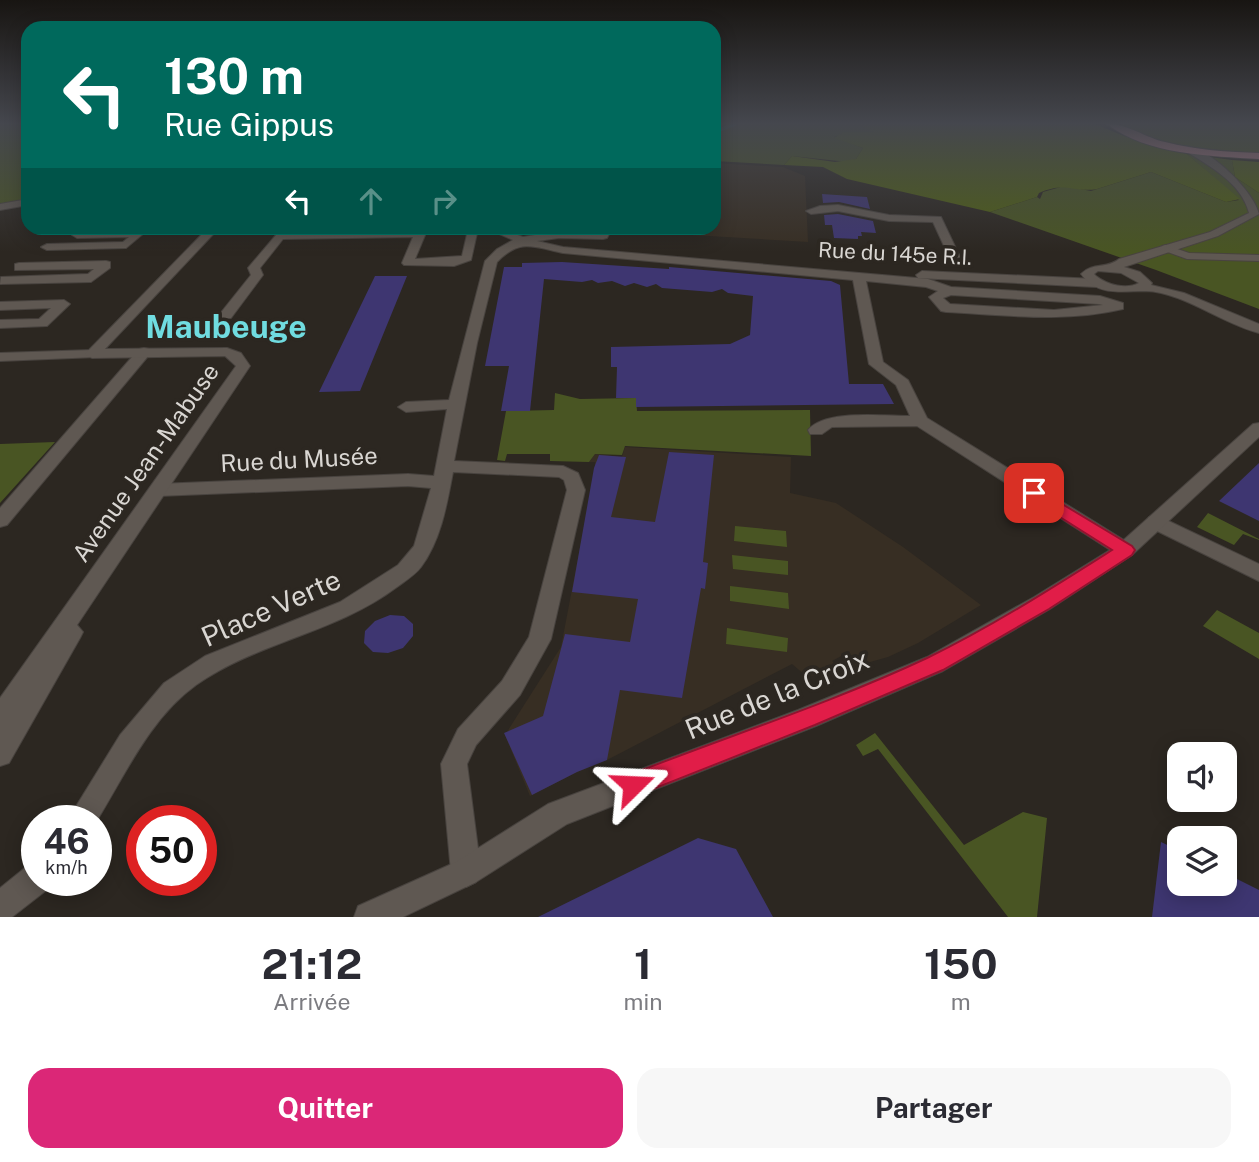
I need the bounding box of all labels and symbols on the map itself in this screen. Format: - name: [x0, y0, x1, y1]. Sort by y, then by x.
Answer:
- street label: Rue du 145e R.I.: [817, 237, 973, 270]
- district label: Maubeuge: [145, 308, 307, 345]
- street label: Avenue Jean-Mabuse: [66, 358, 224, 567]
- street label: Rue du Musée: [220, 441, 378, 477]
- pin: [1004, 463, 1064, 523]
- street label: Place Verte: [196, 562, 346, 653]
- street label: Rue de la Croix: [680, 642, 874, 745]
- position arrow: [596, 748, 670, 822]
- speed limit sign: 50: [126, 805, 217, 896]

